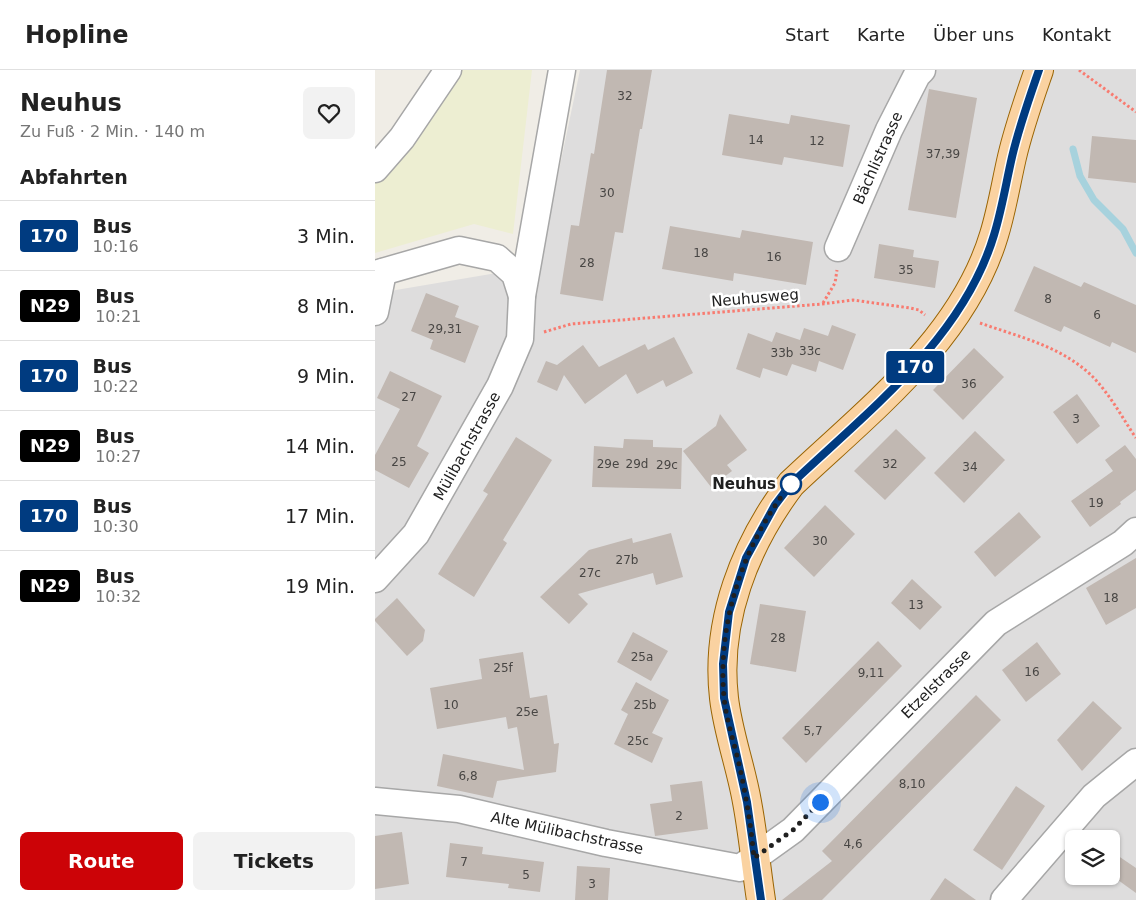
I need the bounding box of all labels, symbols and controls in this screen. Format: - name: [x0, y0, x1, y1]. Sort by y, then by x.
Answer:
- text: Hopline: [25, 21, 129, 49]
- text: Start: [785, 24, 829, 45]
- text: Karte: [857, 24, 905, 45]
- text: Über uns: [933, 24, 1014, 45]
- text: Kontakt: [1042, 24, 1111, 45]
- button: heart: [303, 87, 355, 139]
- text: Neuhus: [20, 89, 122, 117]
- house number: 32: [617, 89, 633, 103]
- street label: Bächlistrasse: [850, 109, 906, 207]
- text: Zu Fuß · 2 Min. · 140 m: [20, 122, 205, 141]
- house number: 14: [748, 133, 764, 147]
- house number: 12: [809, 134, 825, 148]
- house number: 37,39: [926, 147, 960, 161]
- text: Abfahrten: [20, 166, 128, 188]
- house number: 30: [599, 186, 615, 200]
- text: Bus: [93, 215, 132, 237]
- text: 170: [30, 225, 68, 246]
- text: 3 Min.: [297, 225, 355, 247]
- text: 10:16: [93, 237, 139, 256]
- house number: 18: [693, 246, 709, 260]
- house number: 16: [766, 250, 782, 264]
- house number: 28: [579, 256, 595, 270]
- house number: 35: [898, 263, 914, 277]
- text: Bus: [95, 285, 134, 307]
- street label: Neuhusweg: [710, 285, 800, 311]
- house number: 8: [1044, 292, 1052, 306]
- text: N29: [30, 295, 70, 316]
- text: 8 Min.: [297, 295, 355, 317]
- text: 10:21: [95, 307, 141, 326]
- house number: 6: [1093, 308, 1101, 322]
- house number: 29,31: [428, 322, 462, 336]
- house number: 33c: [799, 344, 821, 358]
- house number: 33b: [771, 346, 793, 360]
- line badge: 170: [886, 351, 944, 383]
- text: Bus: [93, 355, 132, 377]
- text: 170: [896, 356, 934, 377]
- text: 170: [30, 365, 68, 386]
- text: 9 Min.: [297, 365, 355, 387]
- text: 10:22: [93, 377, 139, 396]
- house number: 36: [961, 377, 977, 391]
- street label: Mülibachstrasse: [430, 389, 504, 503]
- house number: 27: [401, 390, 417, 404]
- house number: 3: [1072, 412, 1080, 426]
- text: Bus: [95, 425, 134, 447]
- text: N29: [30, 435, 70, 456]
- text: 14 Min.: [285, 435, 355, 457]
- text: 10:27: [95, 447, 141, 466]
- house number: 25: [391, 455, 407, 469]
- house number: 29e: [597, 457, 619, 471]
- house number: 29d: [626, 457, 648, 471]
- house number: 32: [882, 457, 898, 471]
- house number: 29c: [656, 458, 678, 472]
- house number: 34: [962, 460, 978, 474]
- marker: Neuhus: [780, 473, 802, 495]
- place label: Neuhus: [712, 475, 776, 493]
- text: Bus: [93, 495, 132, 517]
- house number: 19: [1088, 496, 1104, 510]
- text: 170: [30, 505, 68, 526]
- text: 17 Min.: [285, 505, 355, 527]
- text: 10:30: [93, 517, 139, 536]
- house number: 30: [812, 534, 828, 548]
- house number: 27b: [616, 553, 638, 567]
- text: Bus: [95, 565, 134, 587]
- house number: 27c: [579, 566, 601, 580]
- text: N29: [30, 575, 70, 596]
- text: 19 Min.: [285, 575, 355, 597]
- text: 10:32: [95, 587, 141, 606]
- house number: 18: [1103, 591, 1119, 605]
- house number: 13: [908, 598, 924, 612]
- house number: 28: [770, 631, 786, 645]
- street label: Etzelstrasse: [898, 646, 974, 722]
- house number: 25a: [631, 650, 653, 664]
- house number: 25f: [493, 661, 514, 675]
- house number: 16: [1024, 665, 1040, 679]
- house number: 9,11: [858, 666, 884, 680]
- house number: 10: [443, 698, 459, 712]
- house number: 25b: [634, 698, 656, 712]
- house number: 25e: [516, 705, 538, 719]
- house number: 5,7: [803, 724, 823, 738]
- house number: 25c: [627, 734, 649, 748]
- house number: 6,8: [458, 769, 478, 783]
- house number: 8,10: [899, 777, 925, 791]
- your location: [808, 790, 833, 815]
- street label: Alte Mülibachstrasse: [489, 808, 645, 858]
- house number: 2: [675, 809, 683, 823]
- map controls: [1065, 830, 1120, 885]
- button: layers: [1065, 830, 1120, 885]
- button: Route: [20, 832, 183, 890]
- button: Tickets: [193, 832, 355, 890]
- house number: 4,6: [843, 837, 863, 851]
- house number: 7: [460, 855, 468, 869]
- house number: 5: [522, 868, 530, 882]
- house number: 3: [588, 877, 596, 891]

